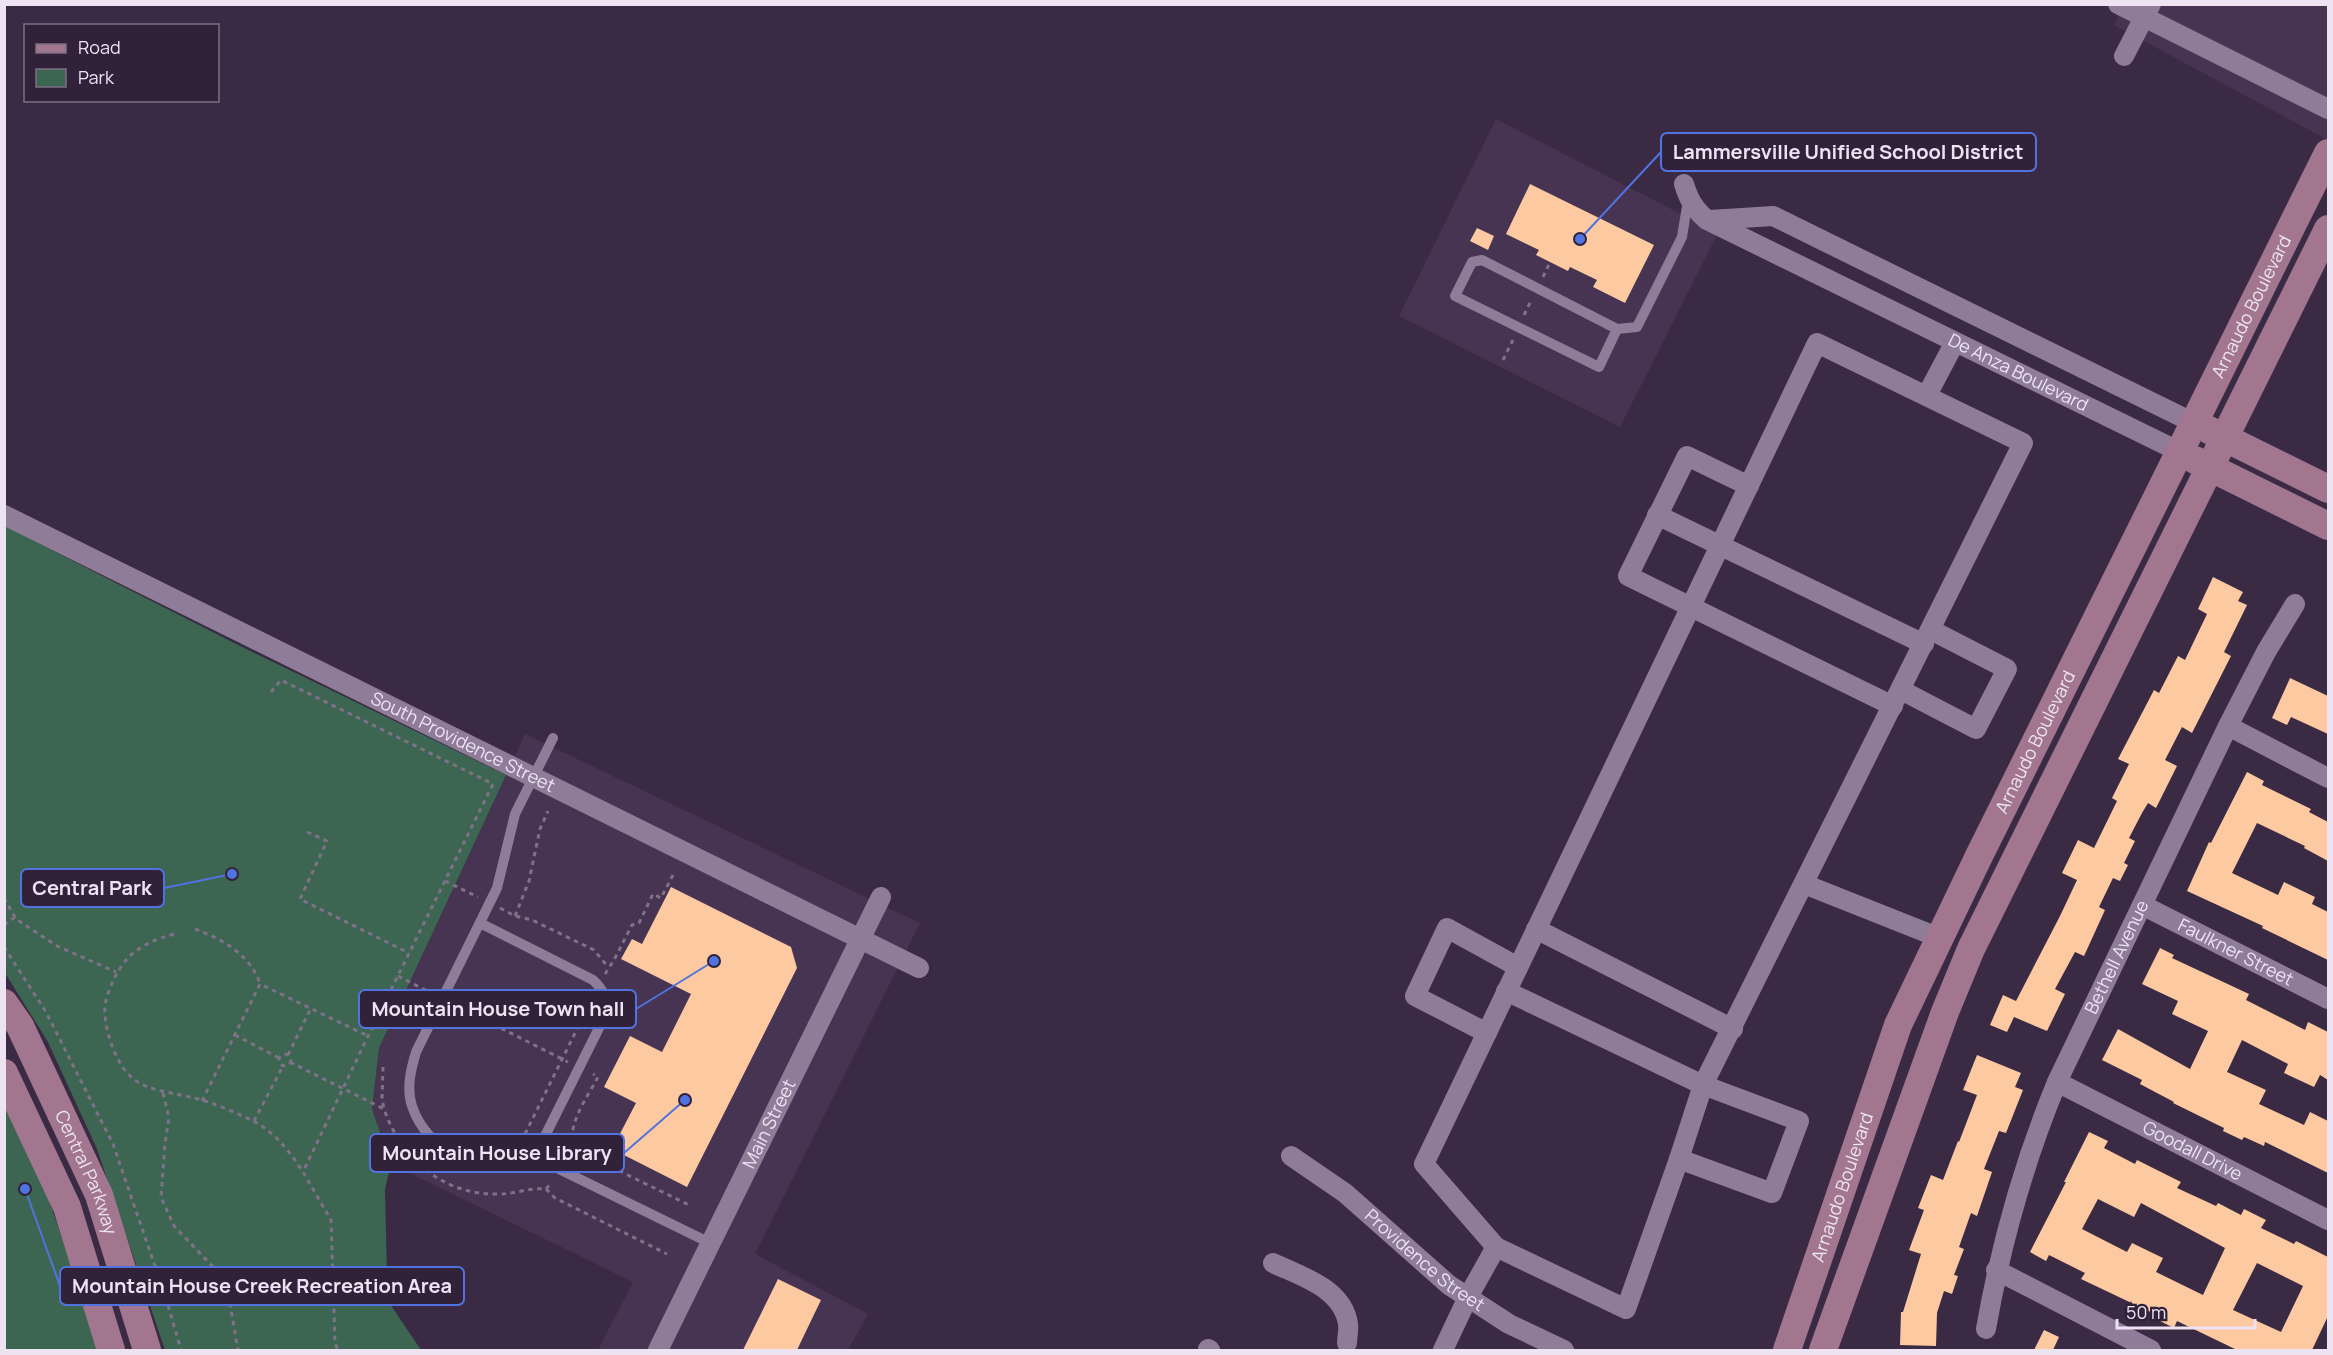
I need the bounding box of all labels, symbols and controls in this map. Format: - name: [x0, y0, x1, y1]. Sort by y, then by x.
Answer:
- legend: [24, 24, 219, 102]
- text: Road: [78, 35, 121, 59]
- text: Park: [78, 65, 115, 89]
- callout: Lammersville Unified School District: [1661, 133, 2036, 171]
- text: Lammersville Unified School District: [1673, 138, 2023, 165]
- street label: Arnaudo Boulevard: [2205, 231, 2296, 382]
- street label: De Anza Boulevard: [1944, 327, 2093, 416]
- street label: Arnaudo Boulevard: [1989, 666, 2080, 817]
- street label: South Providence Street: [367, 685, 560, 797]
- callout: Central Park: [21, 869, 164, 907]
- text: Central Park: [32, 874, 153, 901]
- street label: Bethell Avenue: [2078, 896, 2154, 1018]
- street label: Faulkner Street: [2174, 912, 2298, 991]
- callout: Mountain House Town hall: [359, 990, 636, 1028]
- text: Mountain House Town hall: [371, 995, 625, 1022]
- street label: Main Street: [736, 1075, 800, 1172]
- street label: Central Parkway: [50, 1106, 124, 1238]
- street label: Arnaudo Boulevard: [1805, 1109, 1878, 1265]
- street label: Goodall Drive: [2139, 1115, 2247, 1185]
- callout: Mountain House Library: [370, 1134, 624, 1172]
- text: Mountain House Library: [382, 1139, 613, 1166]
- street label: Providence Street: [1360, 1203, 1490, 1316]
- callout: Mountain House Creek Recreation Area: [60, 1267, 464, 1305]
- text: Mountain House Creek Recreation Area: [72, 1272, 452, 1299]
- scale bar: [2117, 1292, 2255, 1330]
- text: 50 m: [2126, 1300, 2166, 1324]

